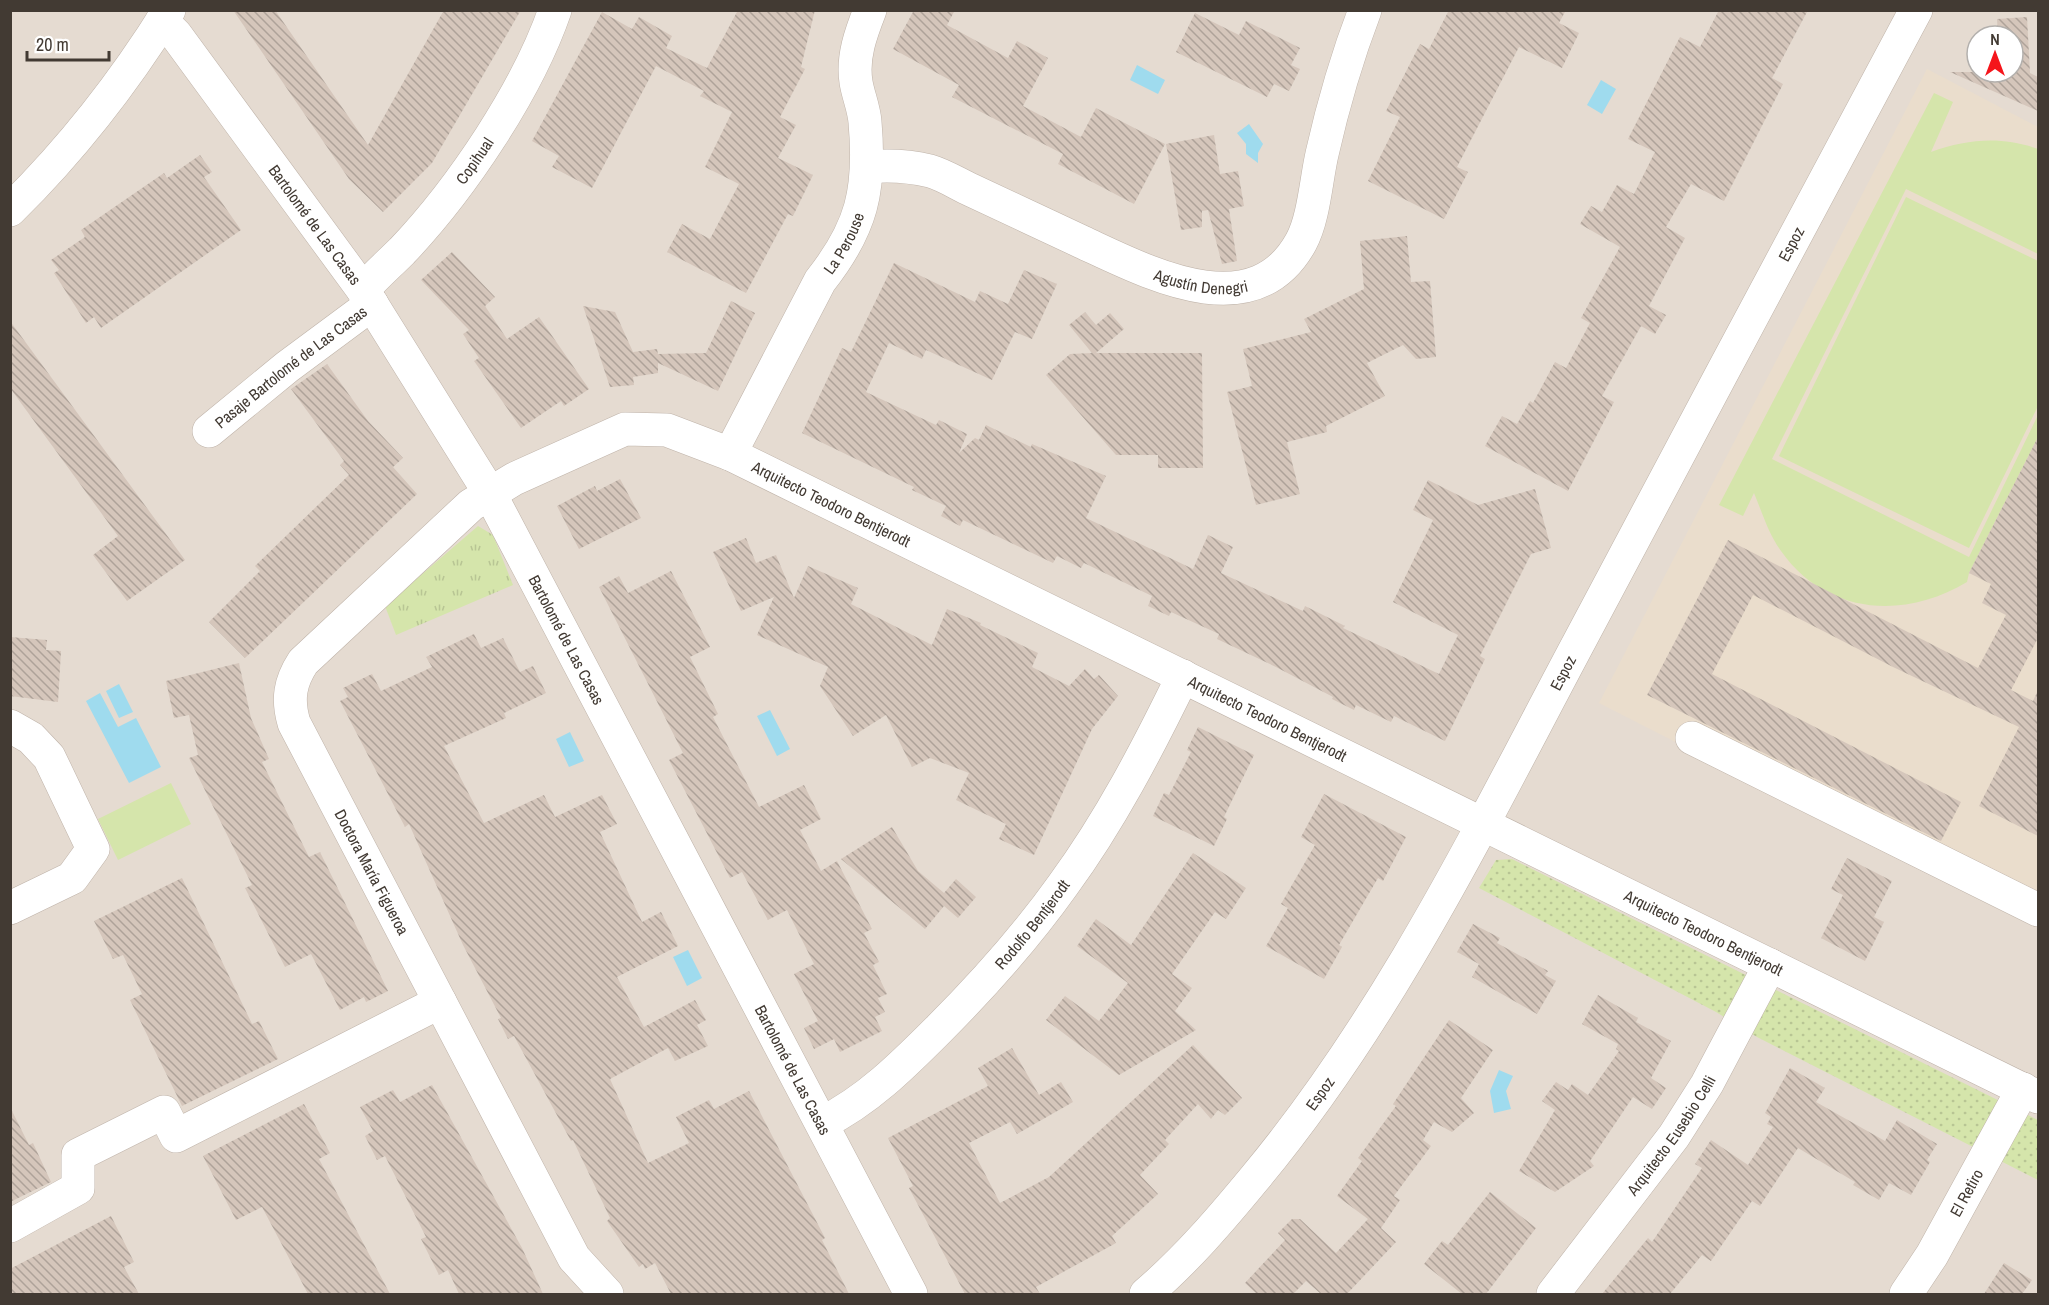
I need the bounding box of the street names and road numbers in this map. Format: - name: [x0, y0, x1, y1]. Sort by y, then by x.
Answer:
- street label: Copihual: [450, 133, 498, 189]
- street label: Bartolomé de Las Casas: [264, 160, 366, 289]
- street label: La Perouse: [818, 210, 869, 278]
- street label: Espoz: [1773, 222, 1810, 265]
- street label: Agustín Denegri: [1150, 263, 1250, 299]
- street label: Pasaje Bartolomé de Las Casas: [210, 300, 371, 433]
- street label: Arquitecto Teodoro Bentjerodt: [747, 455, 915, 552]
- street label: Bartolomé de Las Casas: [524, 571, 610, 708]
- street label: Espoz: [1544, 651, 1581, 694]
- street label: Arquitecto Teodoro Bentjerodt: [1184, 669, 1351, 767]
- street label: Doctora María Figueroa: [330, 805, 415, 939]
- street label: Rodolfo Bentjerodt: [990, 875, 1075, 974]
- street label: Arquitecto Teodoro Bentjerodt: [1620, 884, 1787, 981]
- street label: Bartolomé de Las Casas: [750, 1001, 836, 1139]
- street label: Espoz: [1300, 1072, 1340, 1115]
- street label: Arquitecto Eusebio Celli: [1621, 1072, 1721, 1201]
- street label: El Retiro: [1944, 1165, 1988, 1220]

